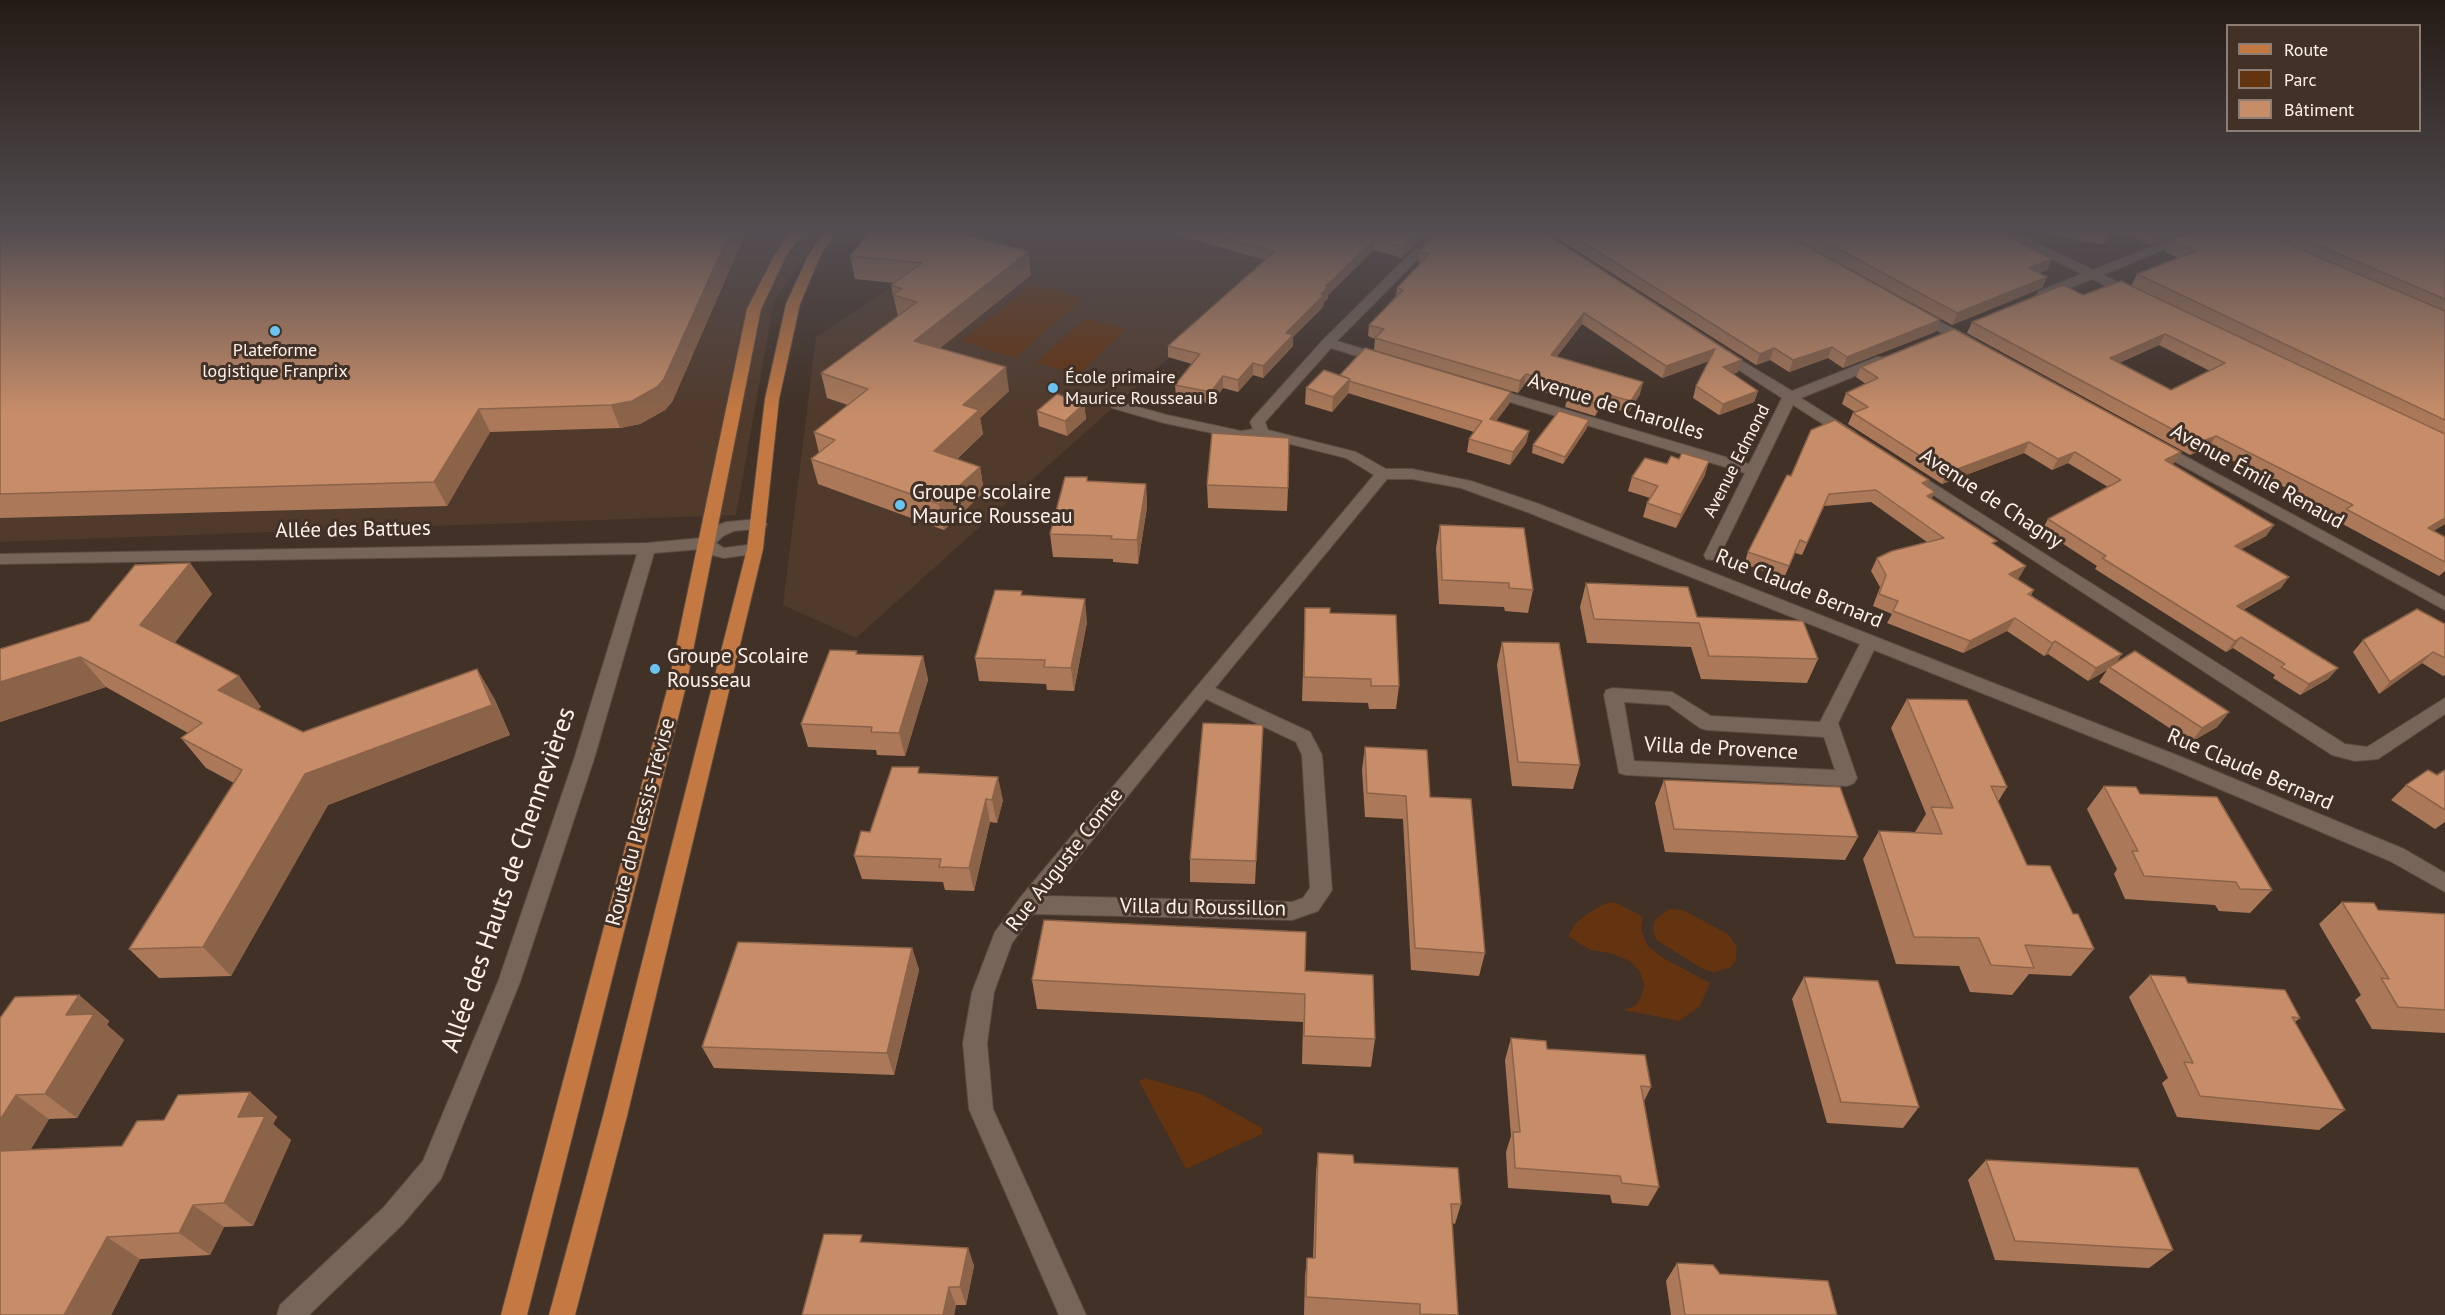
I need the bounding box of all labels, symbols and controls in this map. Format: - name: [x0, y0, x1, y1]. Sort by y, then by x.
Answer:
- legend: [2226, 24, 2421, 132]
- text: Route: [2284, 38, 2328, 61]
- text: Parc: [2284, 68, 2317, 91]
- text: Bâtiment: [2284, 98, 2354, 121]
- marker: Plateforme logistique Franprix: [268, 324, 282, 338]
- place label: Plateforme logistique Franprix: [202, 340, 348, 382]
- place label: École primaire Maurice Rousseau B: [1065, 367, 1218, 410]
- street label: Avenue de Charolles: [1525, 368, 1707, 446]
- marker: École primaire Maurice Rousseau B: [1046, 381, 1060, 395]
- street label: Avenue Edmond: [1699, 401, 1775, 521]
- street label: Avenue Émile Renaud: [2166, 419, 2348, 535]
- street label: Avenue de Chagny: [1915, 443, 2067, 555]
- place label: Groupe scolaire Maurice Rousseau: [912, 480, 1073, 530]
- marker: Groupe scolaire Maurice Rousseau: [893, 498, 907, 512]
- street label: Allée des Battues: [275, 516, 431, 544]
- street label: Rue Claude Bernard: [1712, 544, 1886, 634]
- place label: Groupe Scolaire Rousseau: [667, 644, 809, 694]
- marker: Groupe Scolaire Rousseau: [648, 662, 662, 676]
- street label: Allée des Hauts de Chennevières: [435, 703, 583, 1057]
- street label: Route du Plessis-Trévise: [601, 715, 681, 929]
- street label: Rue Claude Bernard: [2163, 724, 2337, 816]
- street label: Villa de Provence: [1643, 732, 1799, 766]
- street label: Rue Auguste Comte: [1001, 783, 1129, 937]
- street label: Villa du Roussillon: [1120, 894, 1286, 922]

